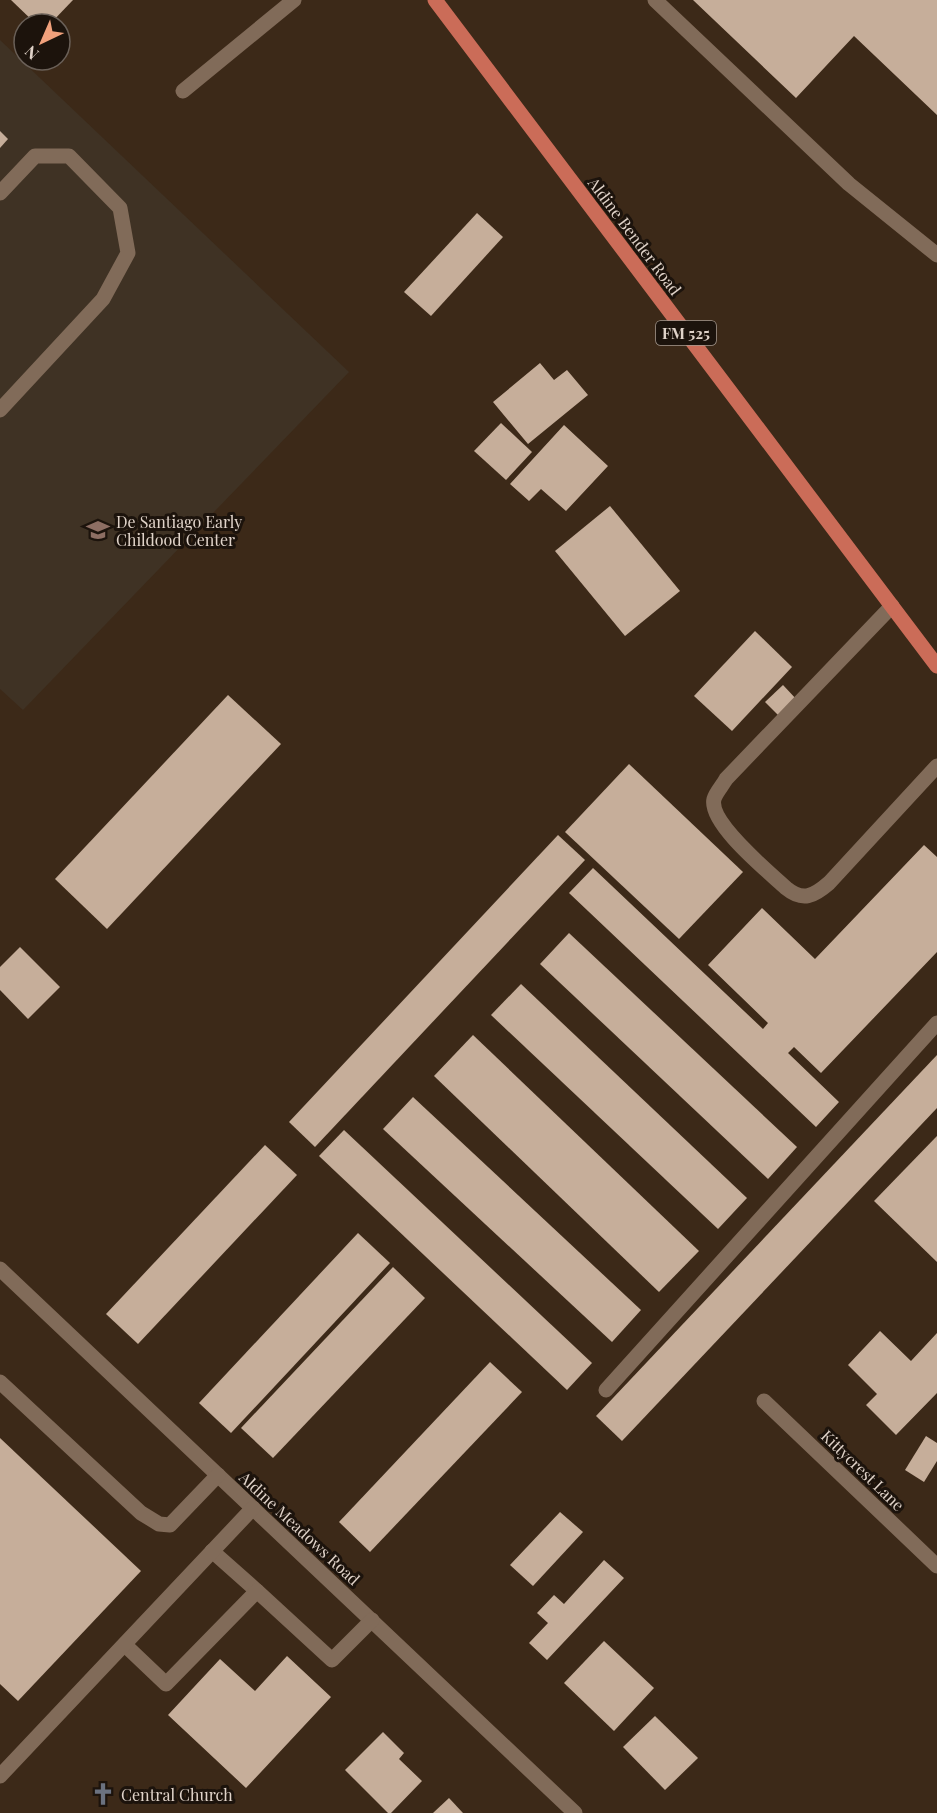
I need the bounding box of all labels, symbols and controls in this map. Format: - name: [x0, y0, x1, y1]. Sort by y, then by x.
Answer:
- north arrow: [12, 12, 72, 72]
- text: N: [19, 41, 43, 65]
- street label: Aldine Bender Road: [583, 172, 686, 299]
- road number: FM 525: [656, 321, 716, 345]
- place label: De Santiago Early Childood Center: [116, 511, 242, 550]
- school or university icon: De Santiago Early Childood Center: [85, 517, 111, 543]
- street label: Kittycrest Lane: [817, 1425, 909, 1515]
- street label: Aldine Meadows Road: [235, 1466, 365, 1589]
- church icon: Central Church: [90, 1781, 116, 1807]
- place label: Central Church: [121, 1784, 233, 1805]

